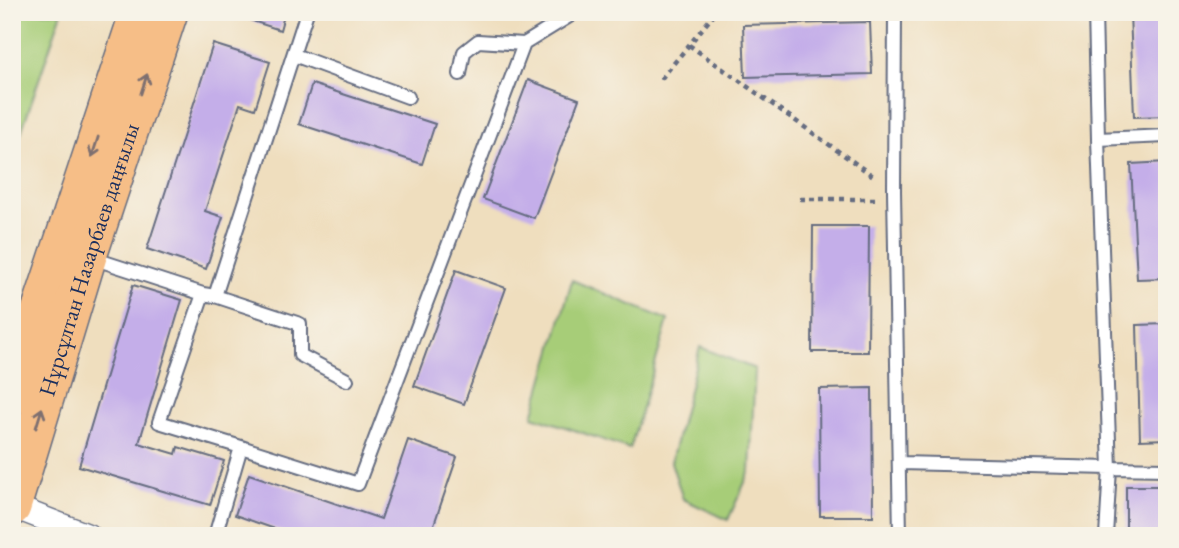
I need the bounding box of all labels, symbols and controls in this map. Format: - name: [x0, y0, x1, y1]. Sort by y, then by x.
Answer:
- one-way arrow: [139, 74, 151, 96]
- street label: Нұрсұлтан Назарбаев даңғылы: [31, 119, 146, 400]
- one-way arrow: [88, 135, 100, 157]
- one-way arrow: [34, 407, 47, 429]

